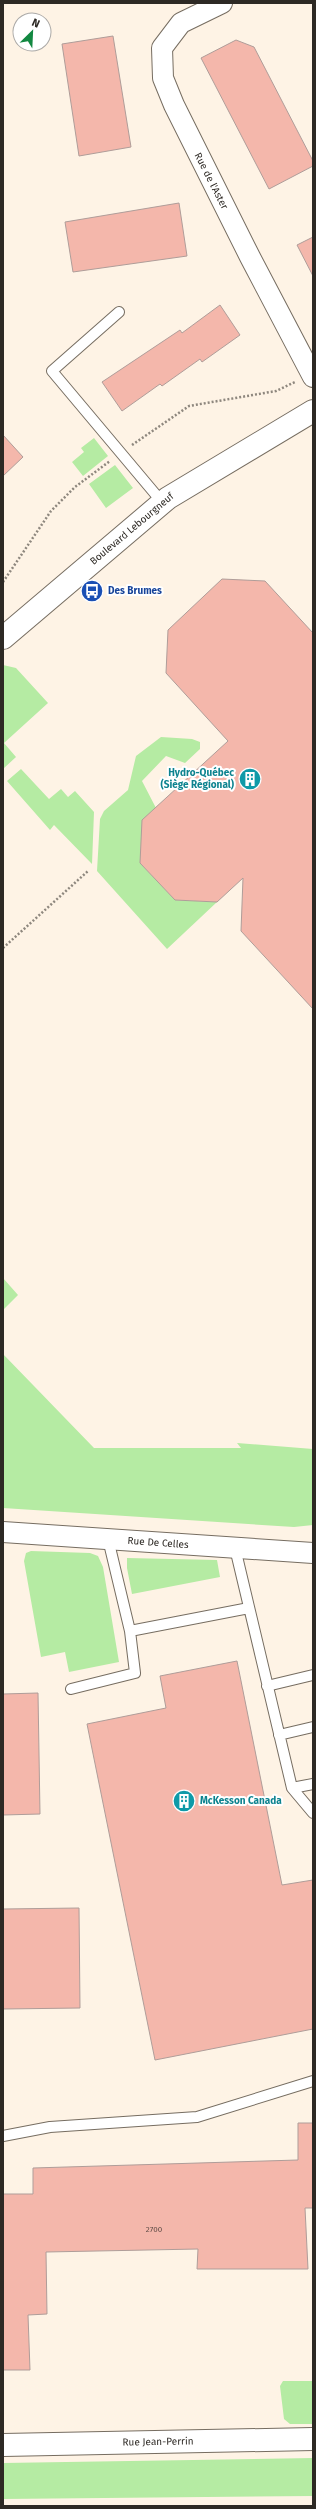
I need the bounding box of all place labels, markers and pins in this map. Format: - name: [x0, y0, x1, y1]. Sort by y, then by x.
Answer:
- bus stop icon: Des Brumes: [79, 578, 105, 604]
- place label: Des Brumes: [108, 585, 162, 597]
- place label: Hydro-Québec (Siège Régional): [160, 766, 235, 791]
- building icon: Hydro-Québec (Siège Régional): [237, 766, 263, 792]
- building icon: McKesson Canada: [171, 1788, 197, 1814]
- place label: McKesson Canada: [200, 1795, 282, 1807]

